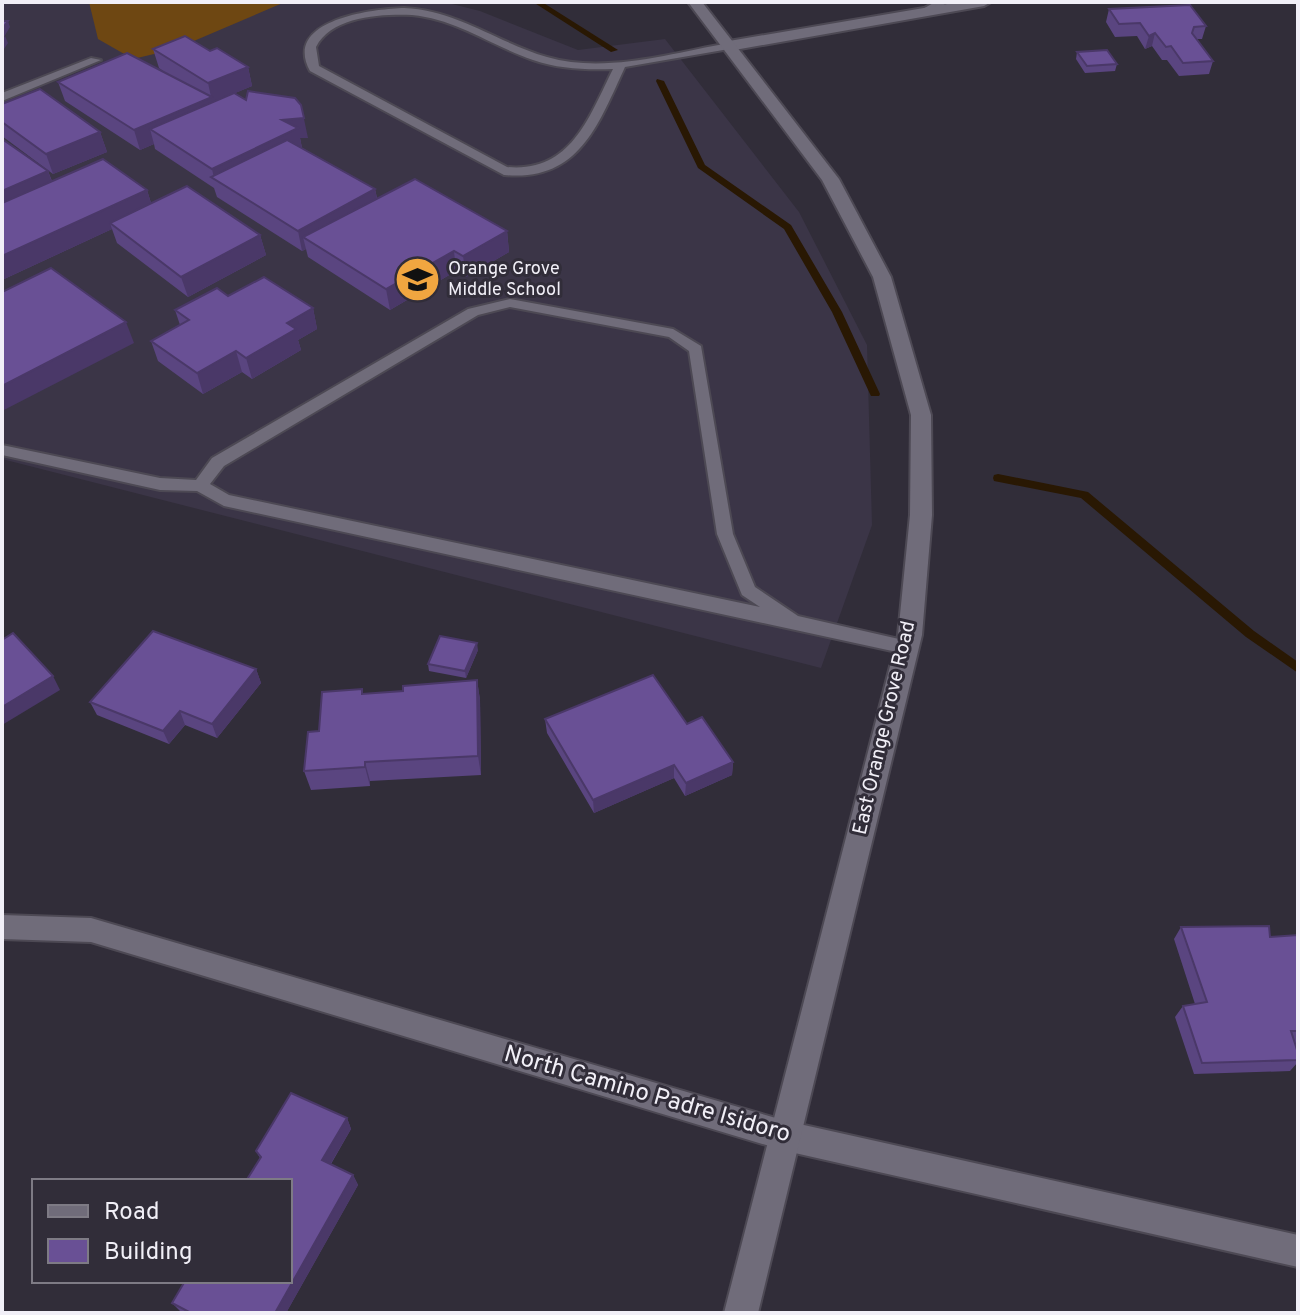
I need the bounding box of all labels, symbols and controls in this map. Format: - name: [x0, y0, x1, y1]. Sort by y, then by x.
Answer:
- school or university icon: Orange Grove Middle School: [393, 255, 441, 303]
- place label: Orange Grove Middle School: [448, 258, 561, 302]
- street label: East Orange Grove Road: [848, 618, 922, 838]
- street label: North Camino Padre Isidoro: [500, 1040, 794, 1150]
- legend: [32, 1179, 292, 1283]
- text: Road: [104, 1198, 160, 1228]
- text: Building: [104, 1238, 193, 1268]

